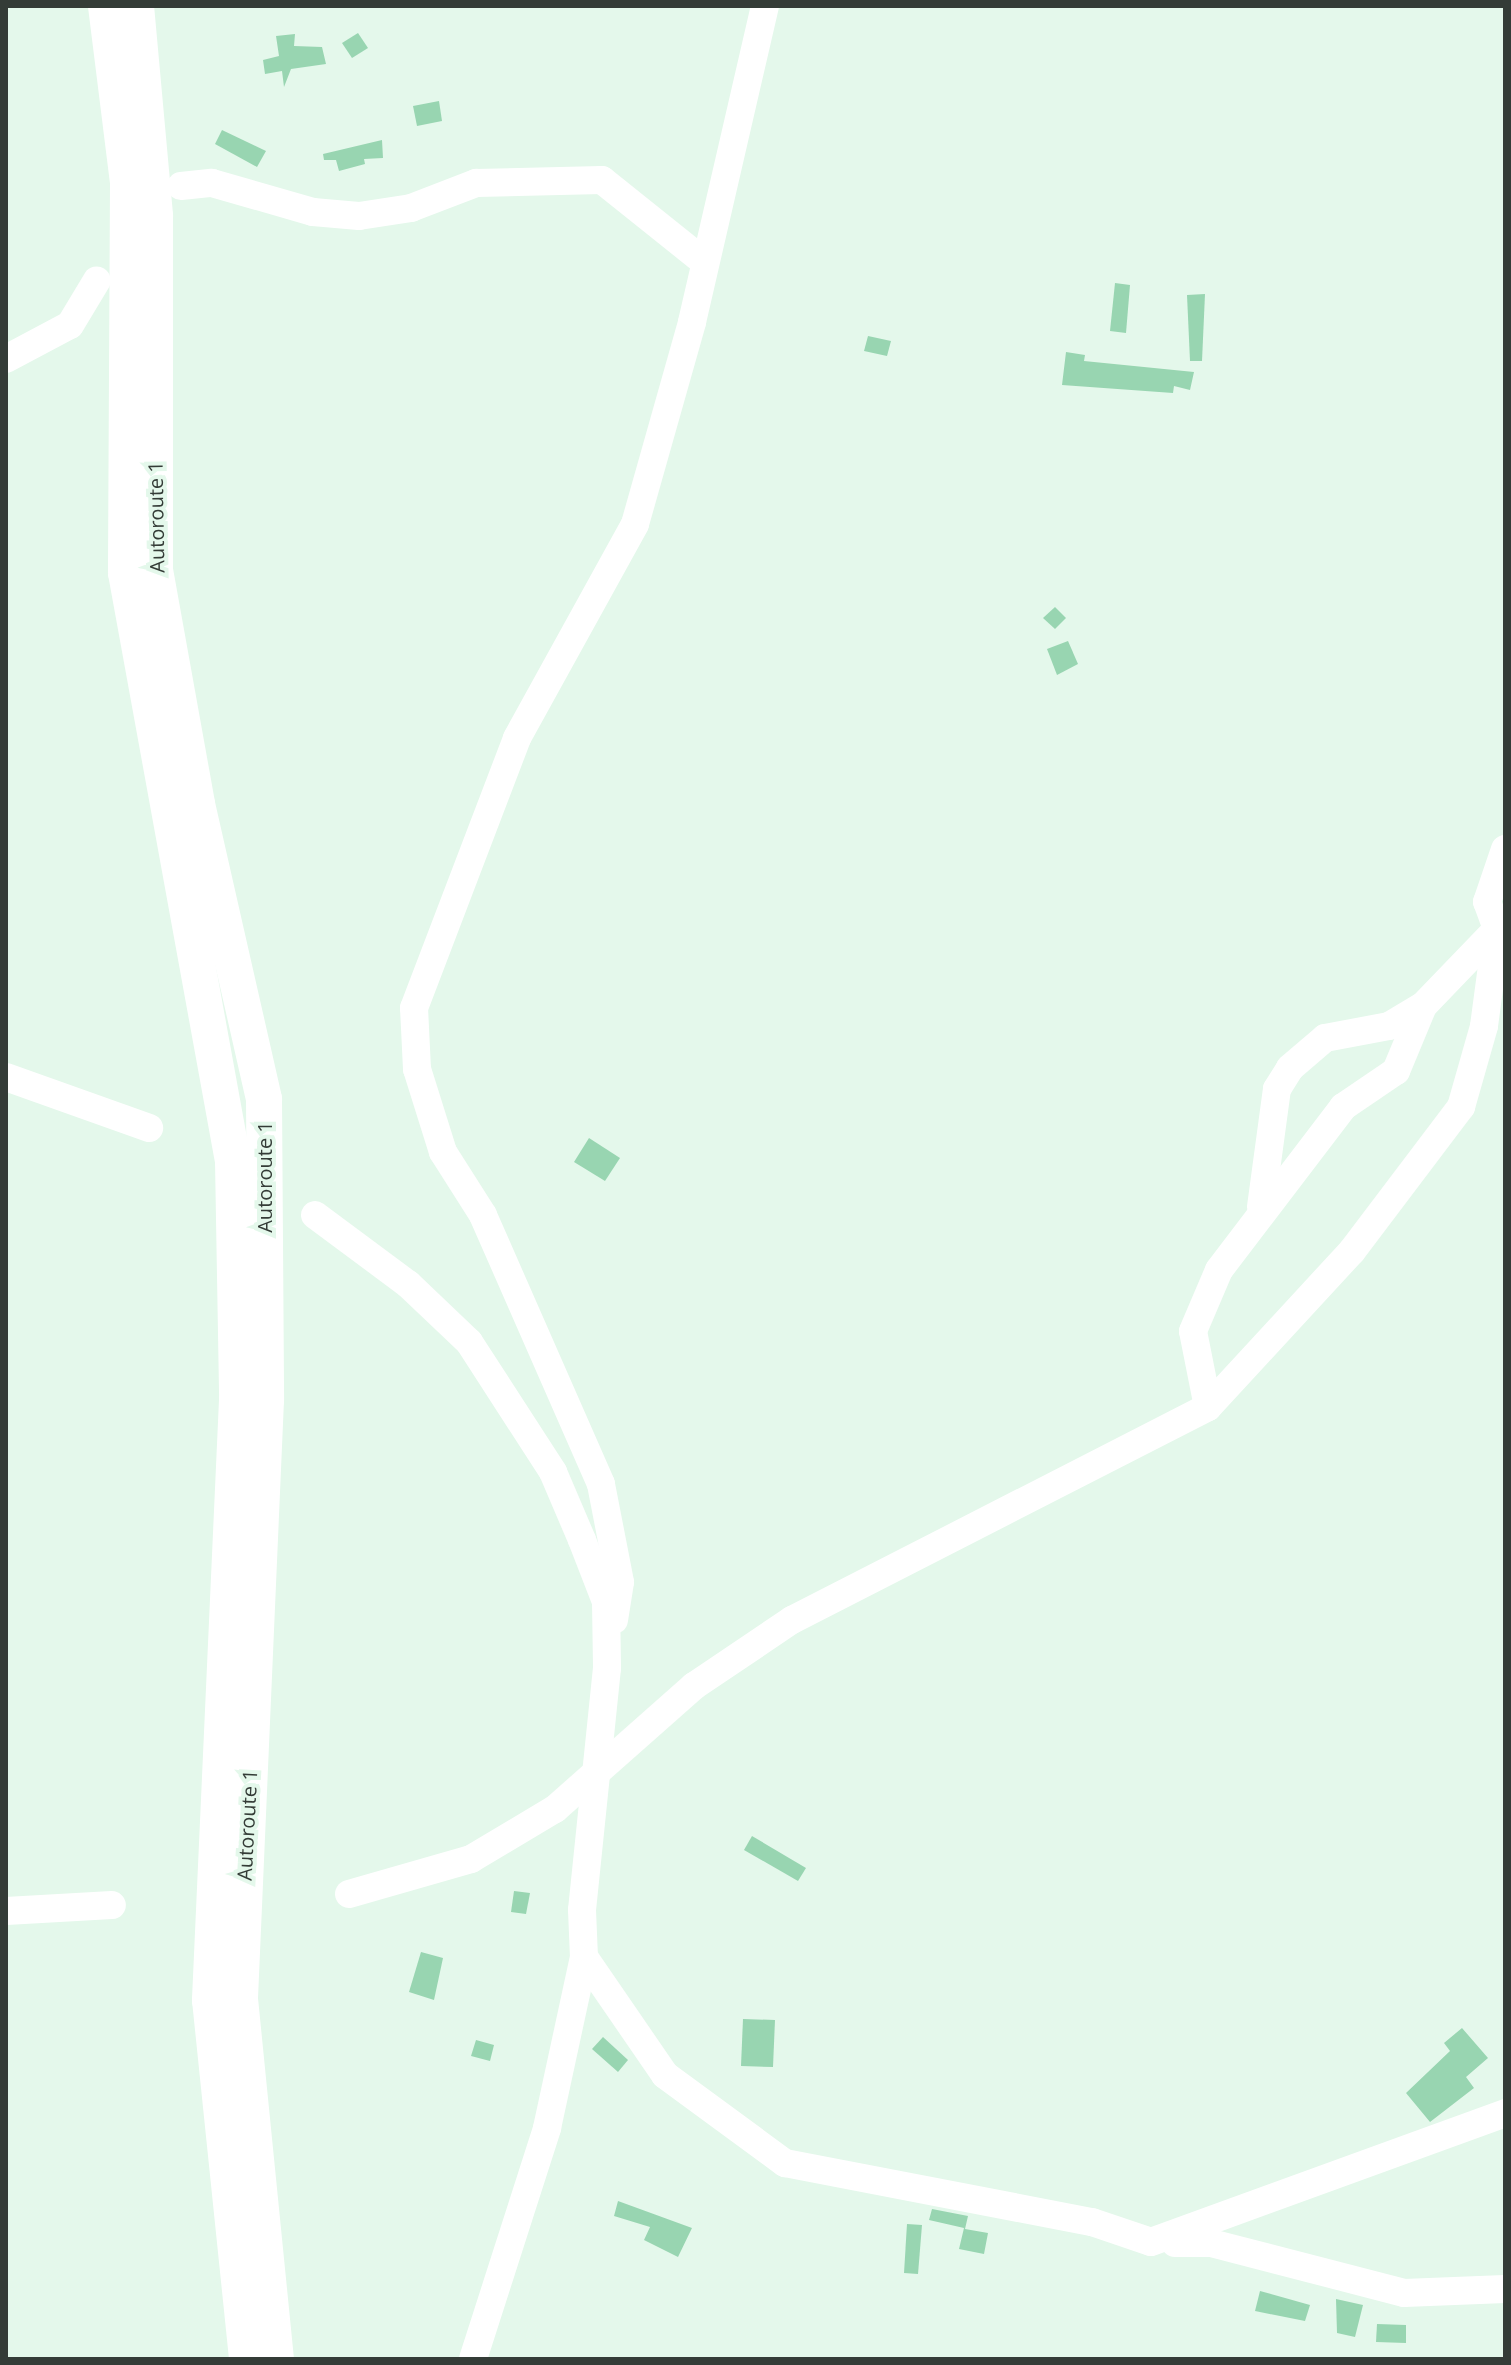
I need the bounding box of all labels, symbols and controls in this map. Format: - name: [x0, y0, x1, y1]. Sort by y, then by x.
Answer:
- street label: Autoroute 1: [143, 461, 169, 573]
- street label: Autoroute 1: [252, 1121, 276, 1233]
- street label: Autoroute 1: [232, 1769, 262, 1881]

